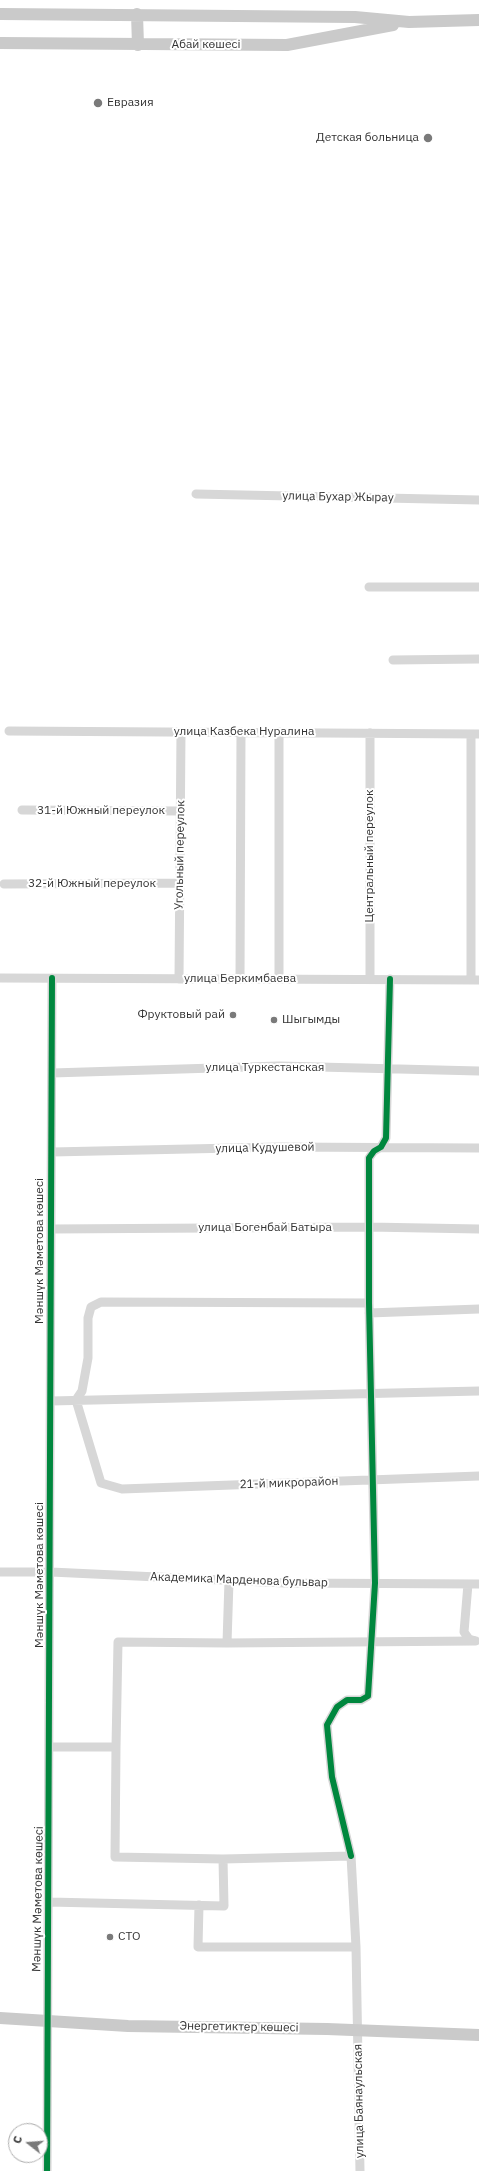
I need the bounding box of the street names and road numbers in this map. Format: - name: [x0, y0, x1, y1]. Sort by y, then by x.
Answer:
- street label: Абай көшесі: [171, 38, 241, 52]
- street label: улица Бухар Жырау: [282, 489, 394, 505]
- street label: улица Казбека Нуралина: [174, 725, 314, 739]
- street label: Центральный переулок: [363, 790, 377, 922]
- street label: Угольный переулок: [172, 800, 188, 910]
- street label: 31-й Южный переулок: [37, 804, 165, 818]
- street label: 32-й Южный переулок: [28, 877, 156, 891]
- street label: улица Беркимбаева: [184, 972, 296, 986]
- street label: улица Туркестанская: [206, 1061, 324, 1075]
- street label: улица Кудушевой: [215, 1140, 315, 1156]
- street label: Мәншүк Мәметова көшесі: [33, 1178, 47, 1324]
- street label: улица Богенбай Батыра: [198, 1221, 332, 1235]
- street label: 21-й микрорайон: [239, 1474, 339, 1492]
- street label: Мәншүк Мәметова көшесі: [33, 1502, 47, 1648]
- street label: Академика Марденова бульвар: [150, 1570, 328, 1590]
- street label: Мәншүк Мәметова көшесі: [30, 1826, 46, 1972]
- street label: Энергетиктер көшесі: [179, 2019, 299, 2035]
- street label: улица Баянаульская: [351, 2044, 367, 2158]

